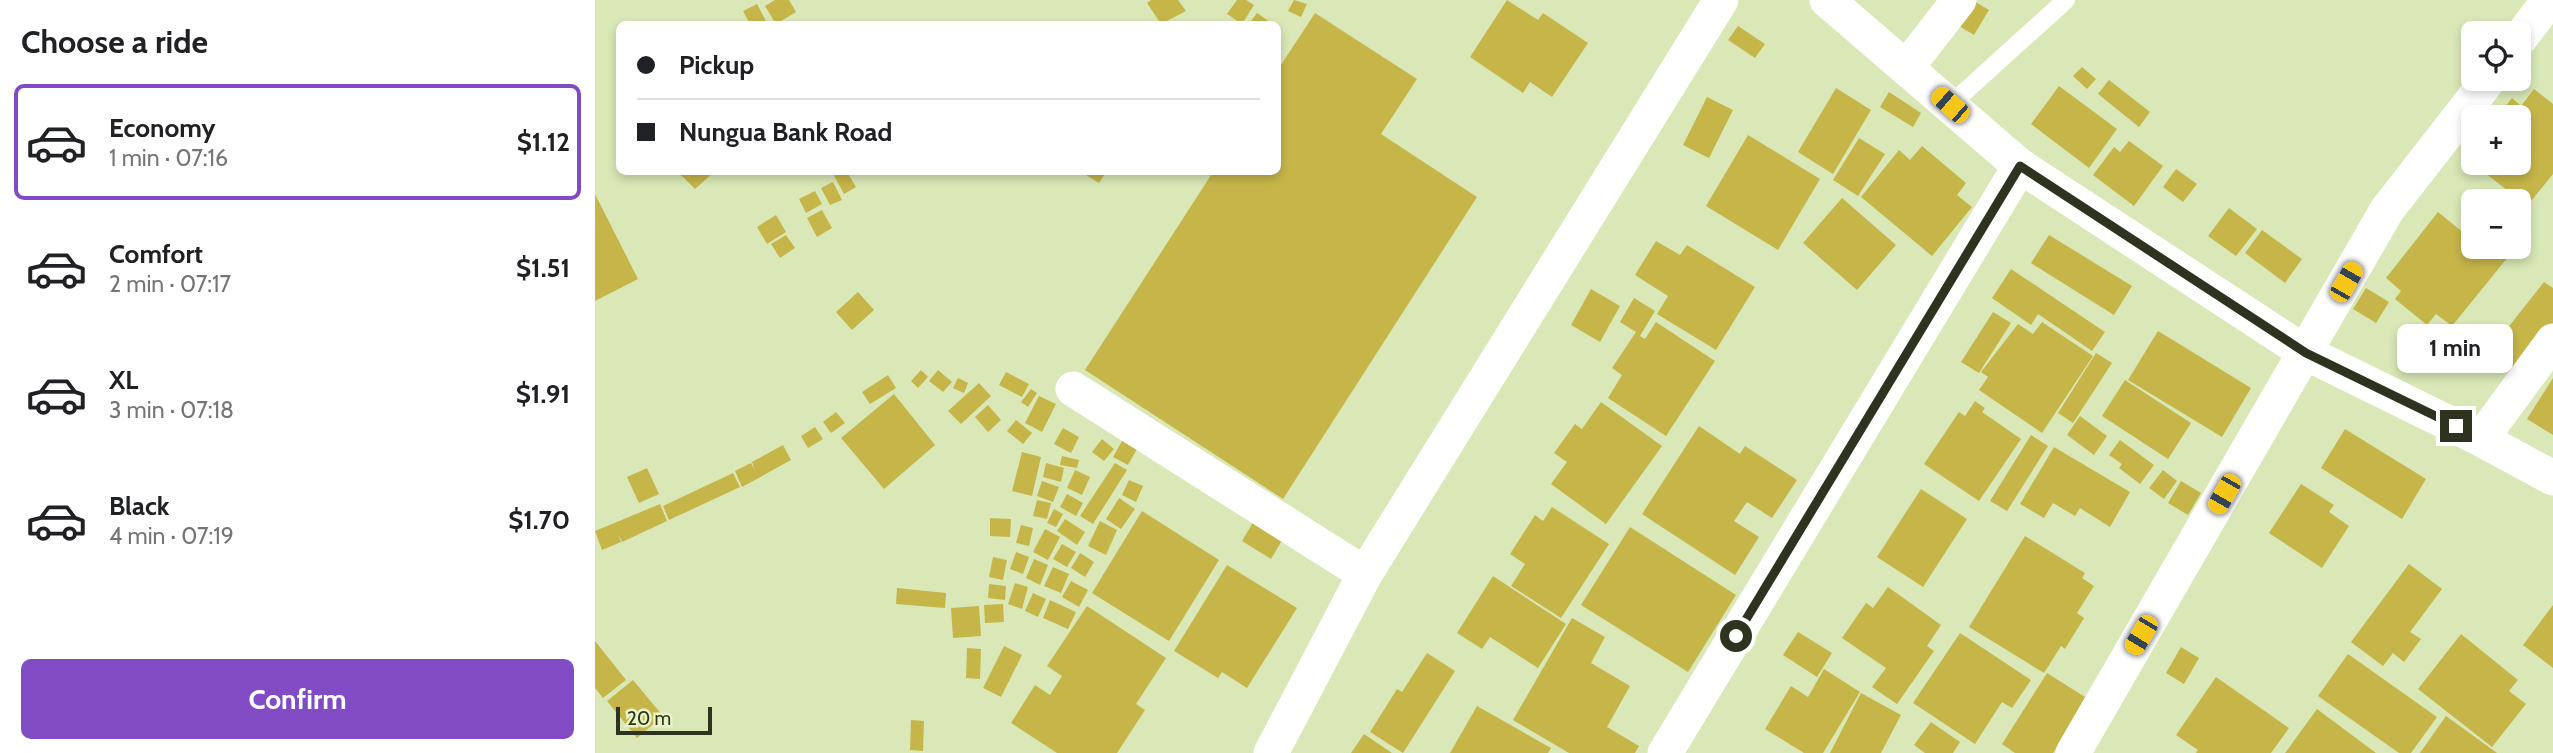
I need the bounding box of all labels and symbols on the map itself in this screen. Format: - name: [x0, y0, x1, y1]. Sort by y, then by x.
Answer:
- car: [1928, 83, 1973, 127]
- car: [2327, 259, 2366, 305]
- callout: 1 min: [2398, 324, 2514, 374]
- route end: [2440, 410, 2472, 442]
- car: [2205, 471, 2244, 517]
- car: [2122, 612, 2161, 658]
- route start: [1720, 620, 1752, 652]
- scale bar: [616, 704, 712, 736]

